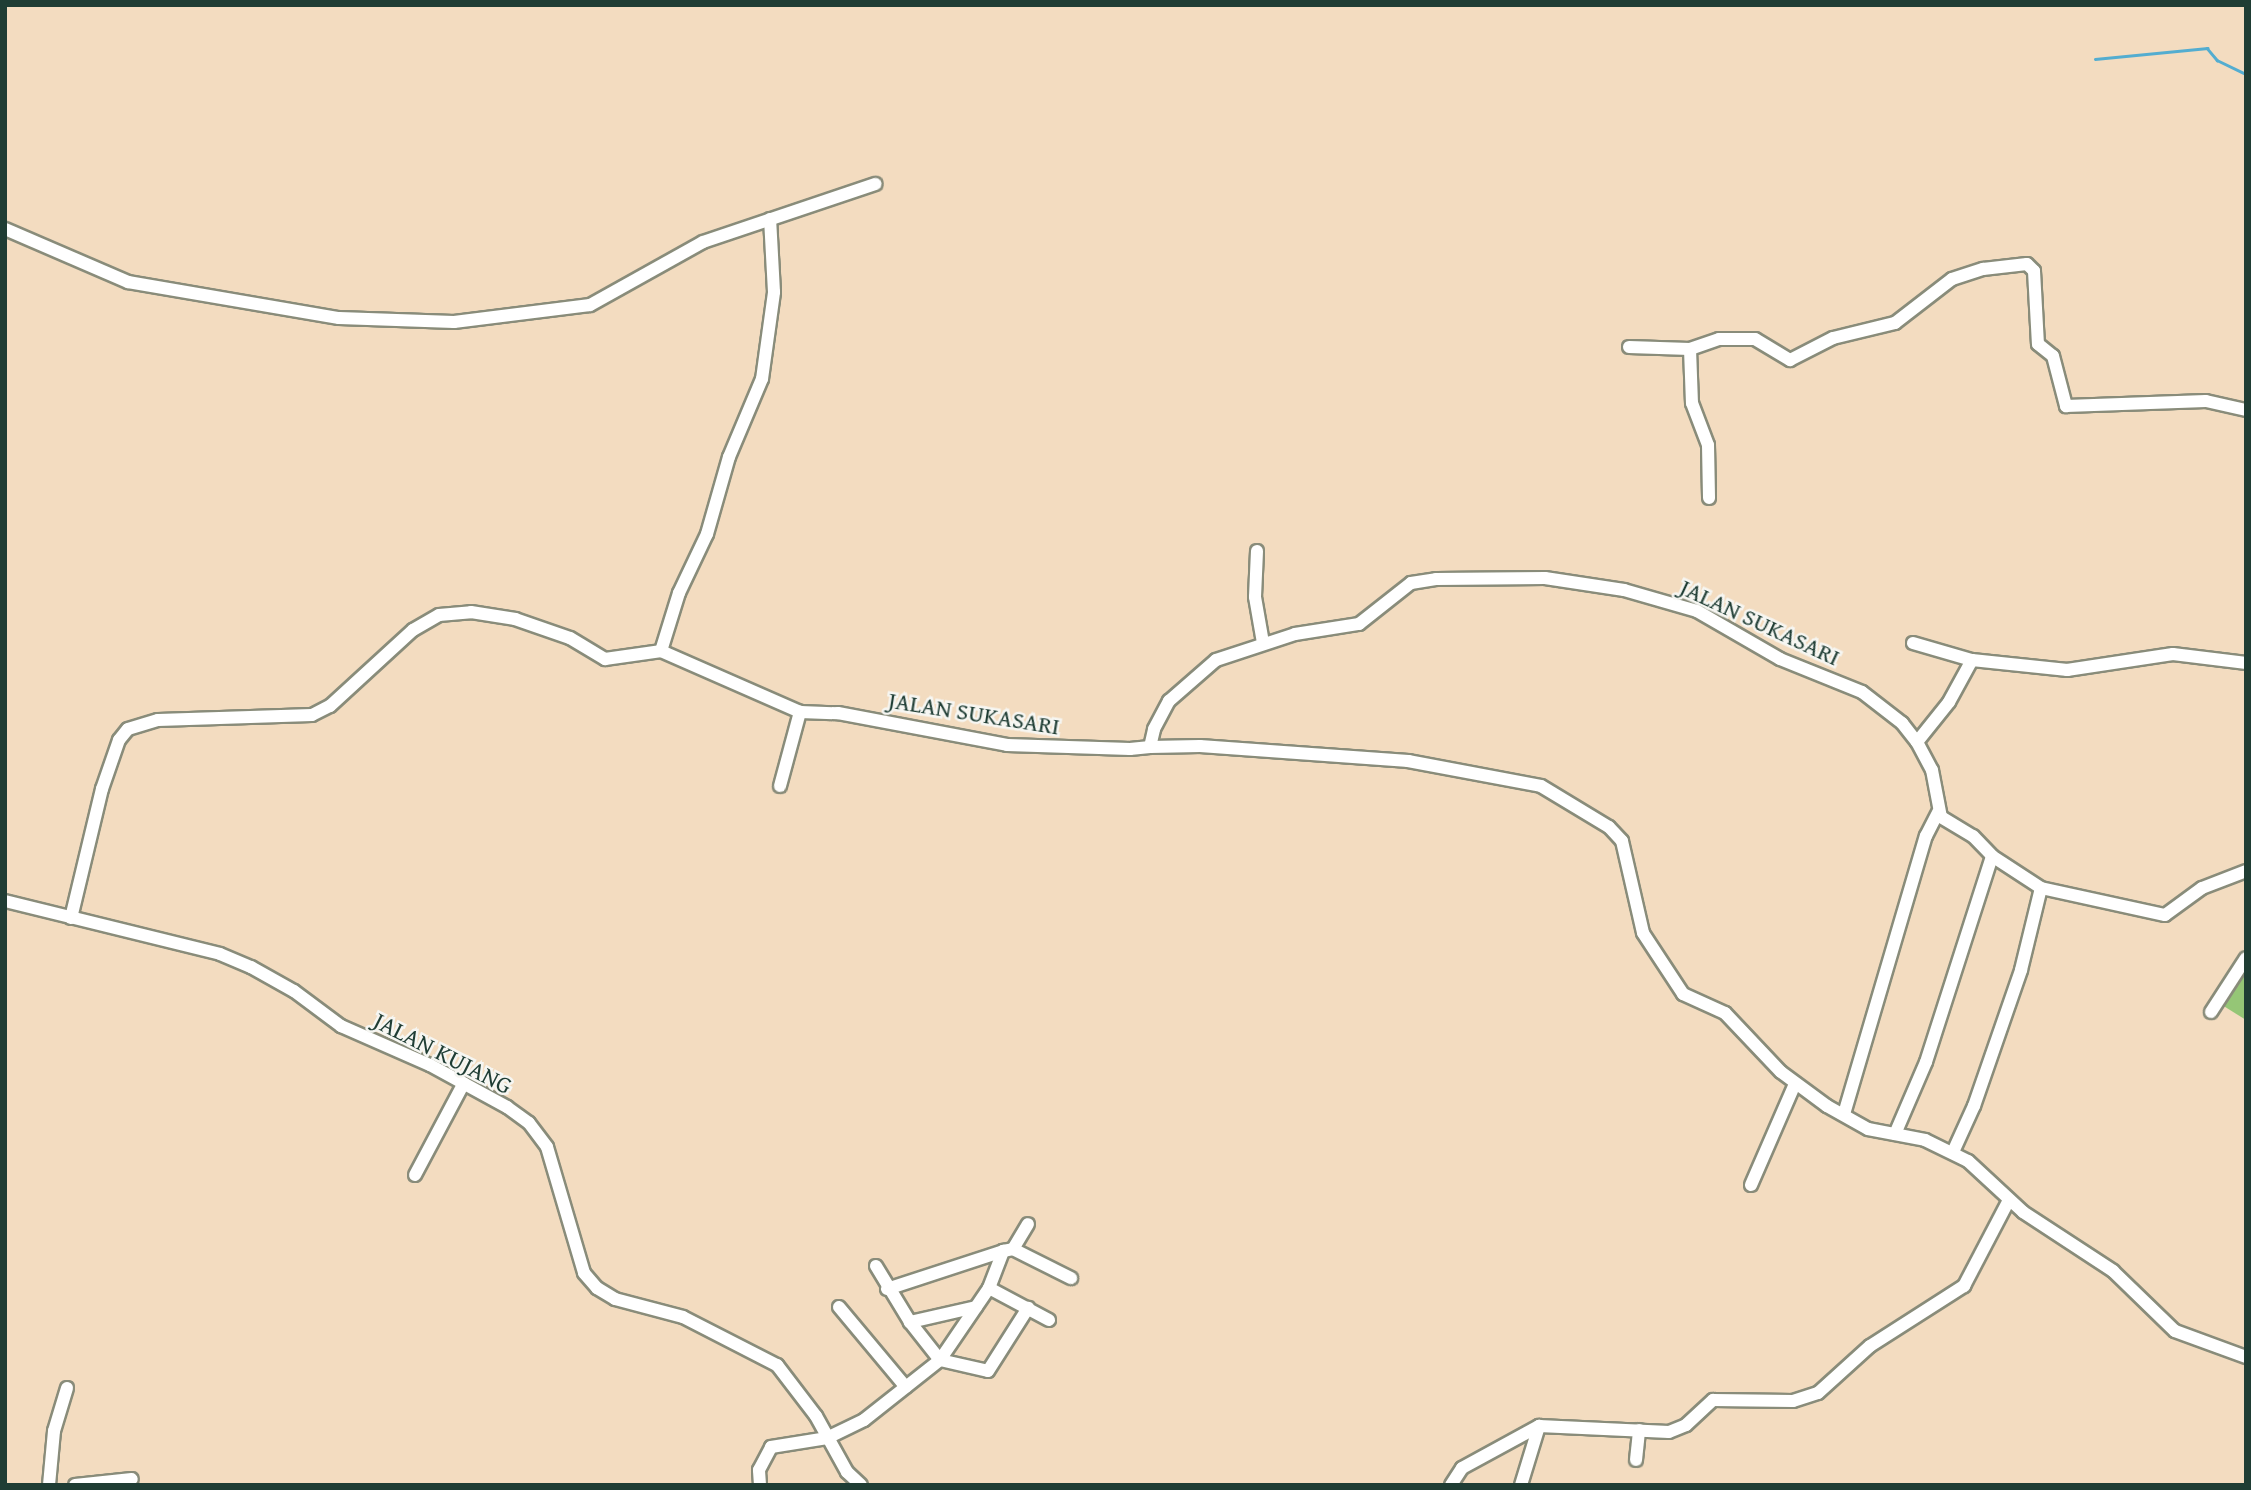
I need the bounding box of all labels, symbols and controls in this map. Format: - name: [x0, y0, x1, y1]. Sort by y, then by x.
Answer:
- street label: JALAN SUKASARI: [1675, 572, 1845, 672]
- street label: JALAN SUKASARI: [886, 685, 1062, 741]
- street label: JALAN KUJANG: [369, 1006, 517, 1100]

